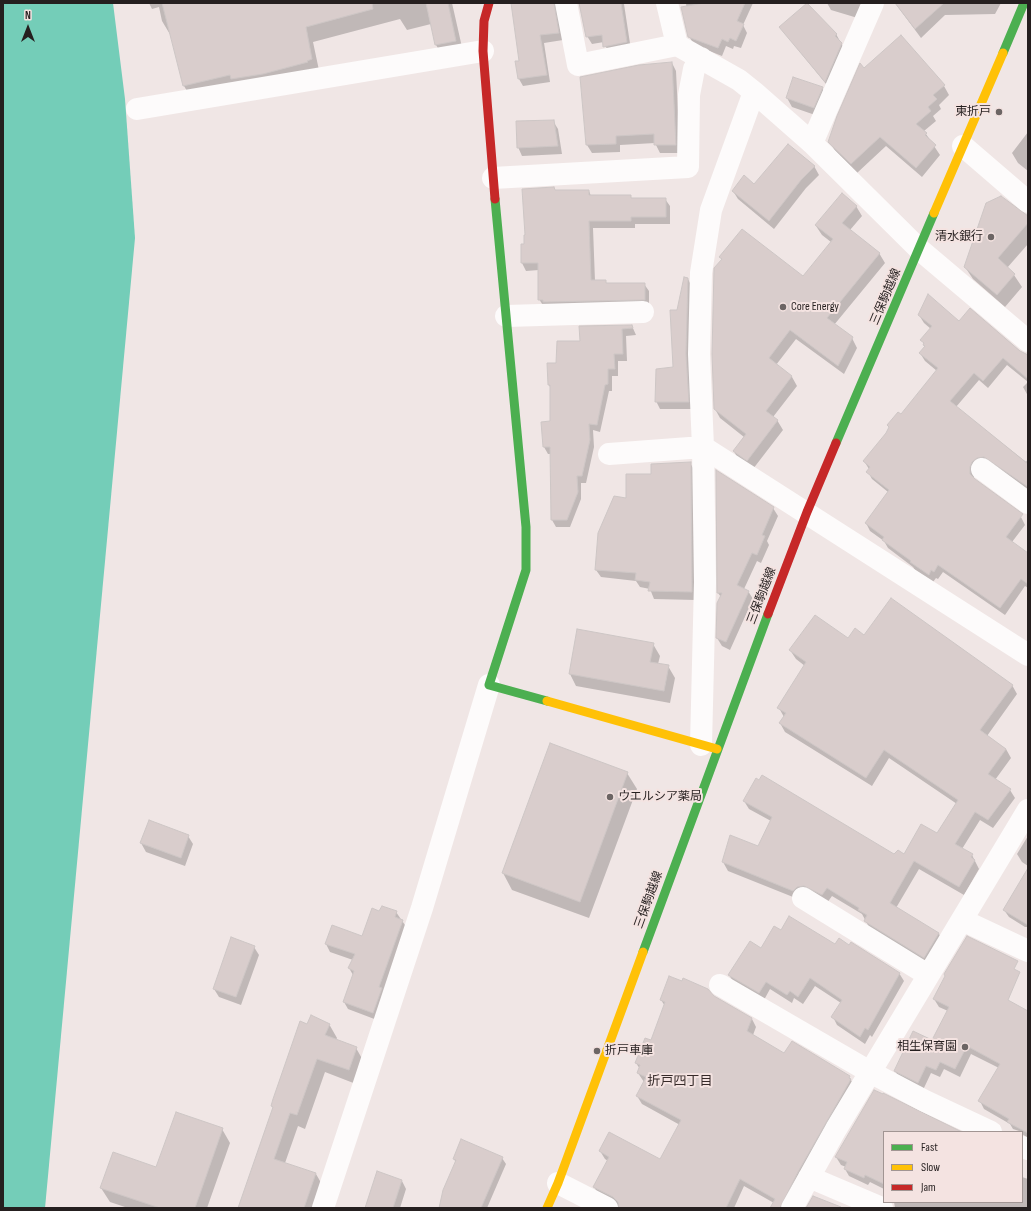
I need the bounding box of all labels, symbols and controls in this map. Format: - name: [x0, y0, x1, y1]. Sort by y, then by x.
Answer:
- north arrow: [8, 8, 48, 48]
- text: N: [25, 9, 31, 22]
- place label: 東折戸: [955, 105, 991, 119]
- marker: 東折戸: [994, 107, 1004, 117]
- place label: 清水銀行: [935, 230, 983, 244]
- marker: 清水銀行: [986, 232, 996, 242]
- street label: 三保駒越線: [868, 267, 904, 327]
- place label: Core Energy: [791, 300, 839, 314]
- marker: Core Energy: [778, 302, 788, 312]
- street label: 三保駒越線: [745, 565, 779, 627]
- place label: ウエルシア薬局: [618, 790, 702, 804]
- marker: ウエルシア薬局: [605, 792, 615, 802]
- street label: 三保駒越線: [632, 869, 666, 931]
- place label: 相生保育園: [897, 1040, 957, 1054]
- marker: 相生保育園: [960, 1042, 970, 1052]
- place label: 折戸車庫: [605, 1044, 653, 1058]
- marker: 折戸車庫: [592, 1046, 602, 1056]
- district label: 折戸四丁目: [648, 1074, 712, 1090]
- legend: [883, 1131, 1023, 1203]
- text: Fast: [921, 1140, 938, 1155]
- text: Slow: [921, 1160, 940, 1175]
- text: Jam: [921, 1180, 936, 1195]

